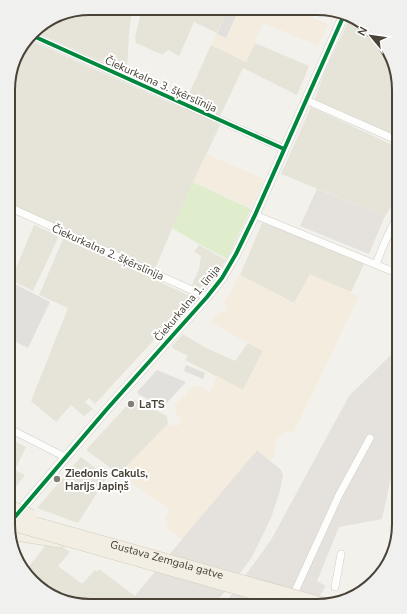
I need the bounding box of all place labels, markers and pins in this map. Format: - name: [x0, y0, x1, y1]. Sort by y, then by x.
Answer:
- place label: LaTS: [139, 397, 165, 412]
- marker: LaTS: [126, 399, 136, 409]
- place label: Ziedonis Cakuls, Harijs Japiņš: [65, 466, 148, 494]
- marker: Ziedonis Cakuls, Harijs Japiņš: [52, 474, 62, 484]

